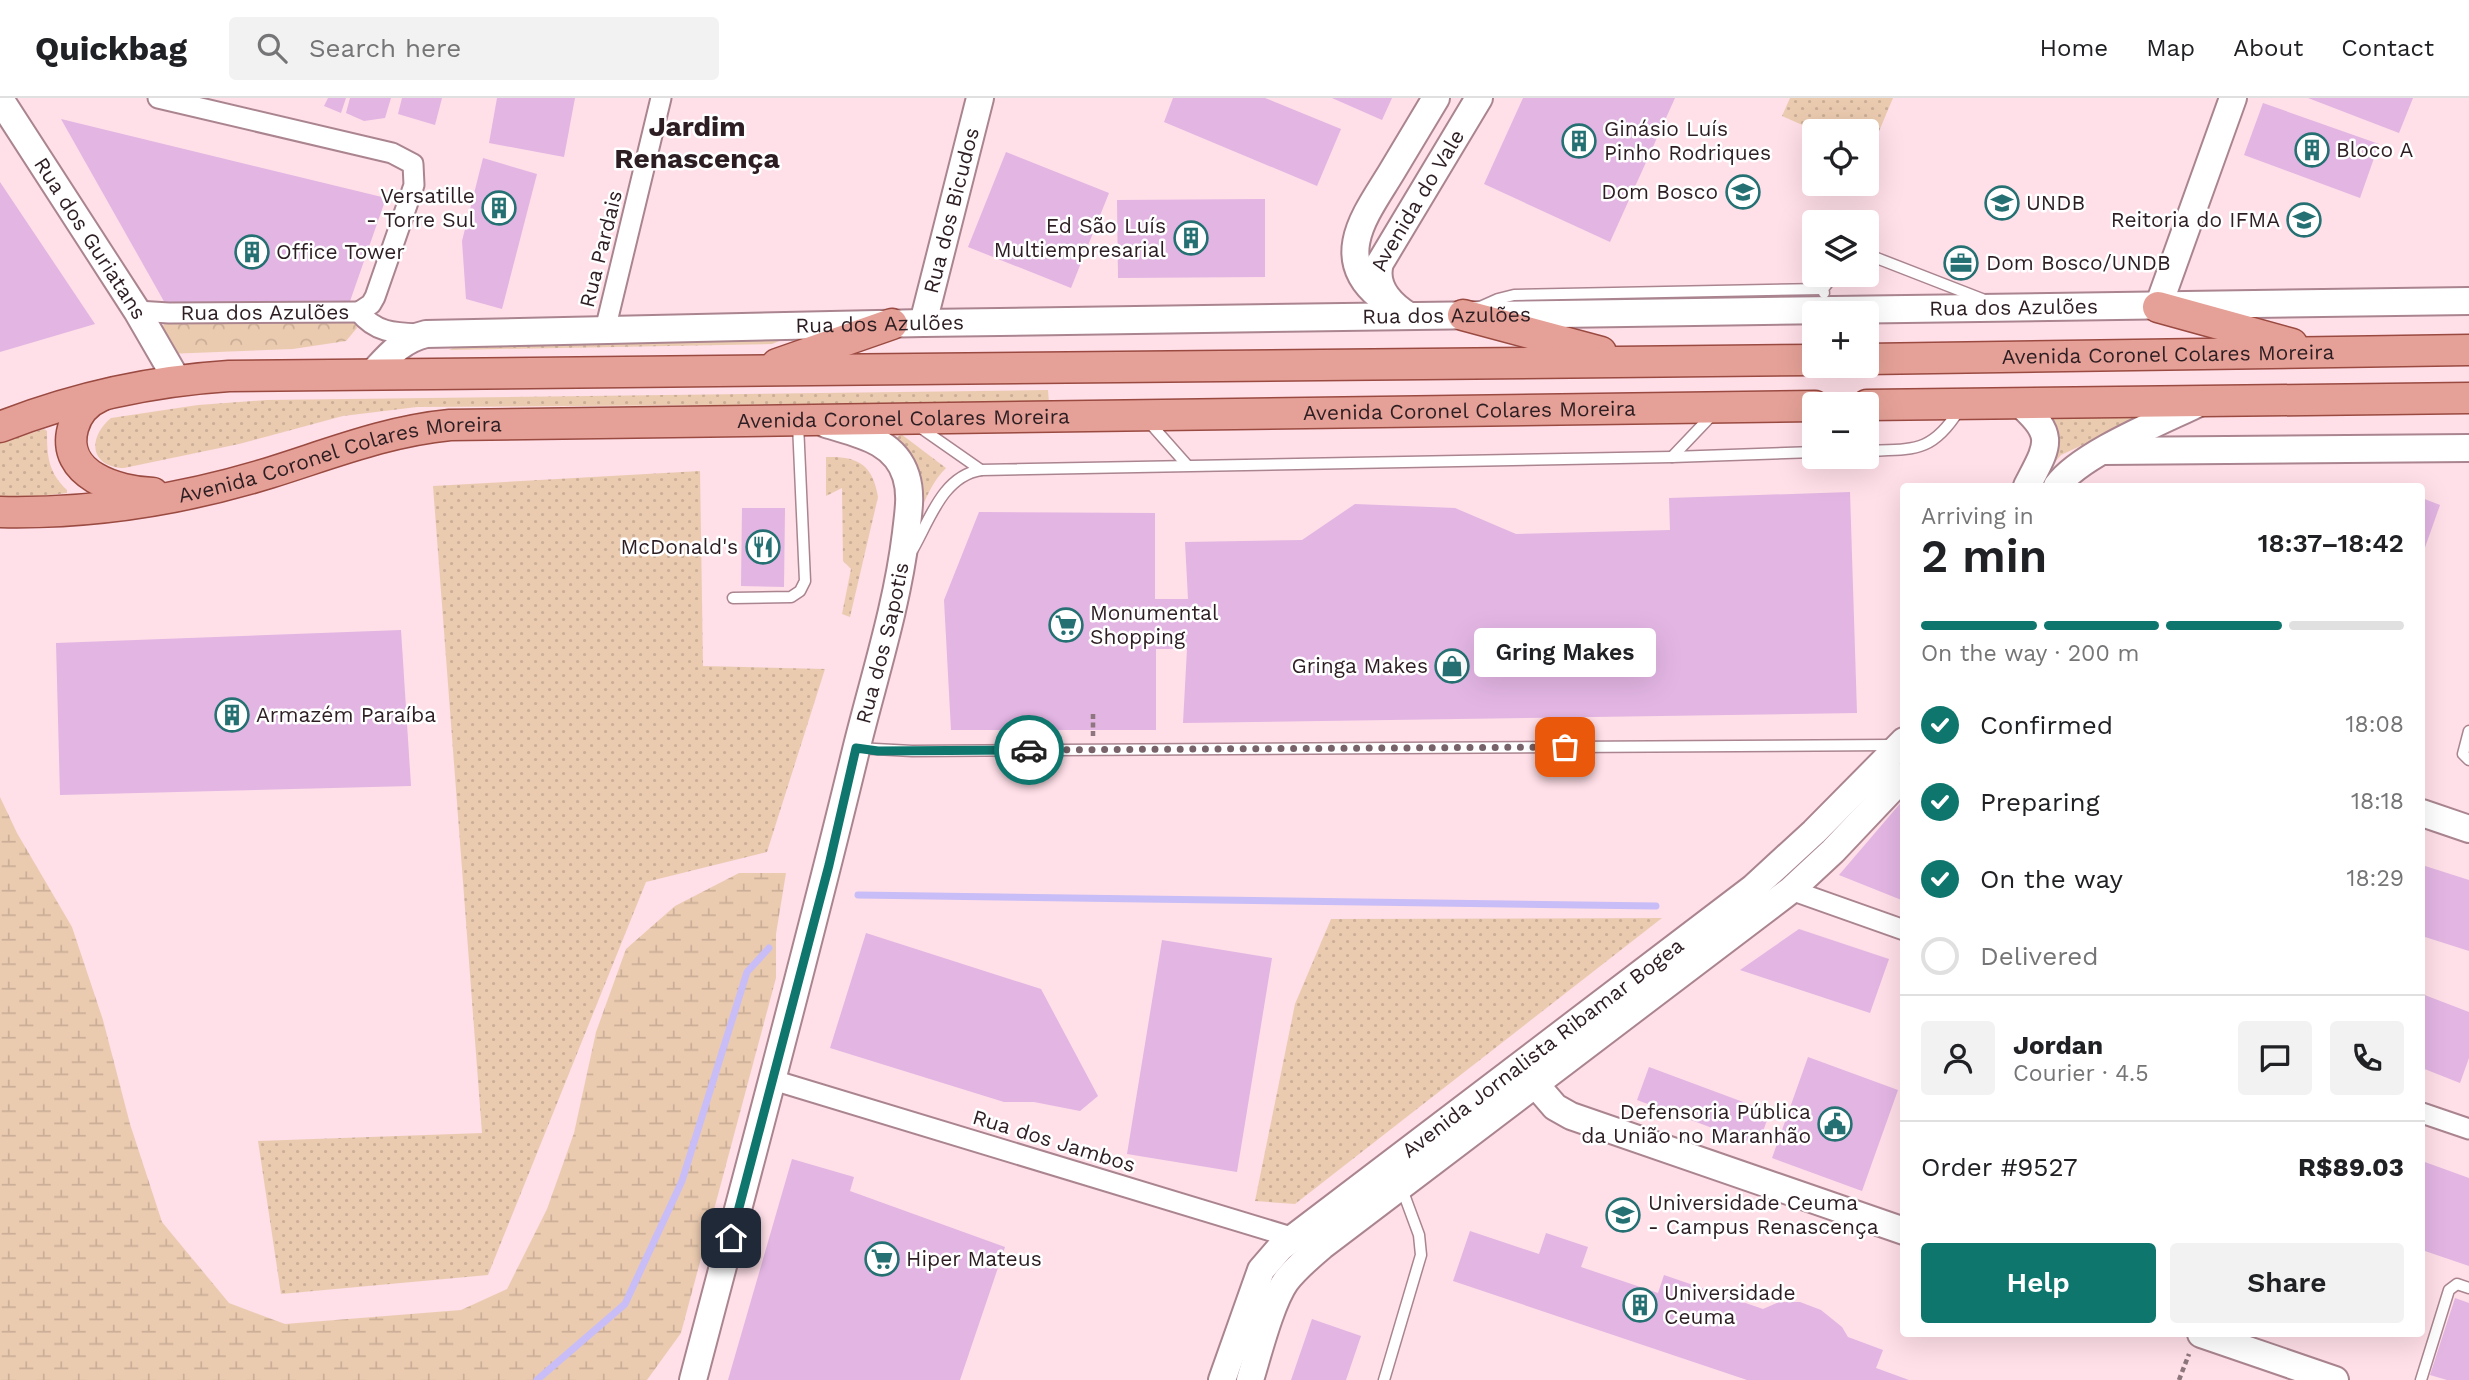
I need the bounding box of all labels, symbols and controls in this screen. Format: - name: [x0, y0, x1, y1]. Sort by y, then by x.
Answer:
- search box: [229, 17, 719, 80]
- text: Quickbag: [35, 29, 187, 68]
- icon: search: [253, 29, 291, 67]
- text: Search here: [309, 33, 461, 63]
- text: Home: [2040, 34, 2108, 62]
- text: Map: [2146, 34, 2195, 62]
- text: About: [2233, 34, 2303, 62]
- text: Contact: [2341, 34, 2434, 62]
- district label: Jardim Renascença: [614, 110, 780, 175]
- place label: Ginásio Luís Pinho Rodriques: [1604, 116, 1771, 165]
- map controls: [1802, 119, 1879, 469]
- button: locate: [1802, 119, 1879, 196]
- building icon: Ginásio Luís Pinho Rodriques: [1560, 122, 1598, 160]
- street label: Rua dos Bicudos: [918, 125, 984, 296]
- street label: Avenida do Vale: [1365, 125, 1469, 274]
- building icon: Bloco A: [2293, 131, 2331, 169]
- place label: Bloco A: [2336, 137, 2413, 162]
- street label: Rua dos Guriatans: [29, 152, 152, 324]
- school or university icon: Dom Bosco: [1724, 173, 1762, 211]
- place label: Dom Bosco: [1601, 179, 1718, 204]
- place label: Versatille - Torre Sul: [366, 183, 476, 232]
- school or university icon: UNDB: [1983, 184, 2021, 222]
- street label: Rua Pardais: [574, 188, 627, 310]
- building icon: Versatille - Torre Sul: [480, 189, 518, 227]
- place label: UNDB: [2026, 190, 2085, 215]
- school or university icon: Reitoria do IFMA: [2285, 201, 2323, 239]
- place label: Reitoria do IFMA: [2111, 207, 2280, 232]
- button: layers: [1802, 210, 1879, 287]
- place label: Ed São Luís Multiempresarial: [994, 213, 1167, 262]
- building icon: Ed São Luís Multiempresarial: [1172, 219, 1210, 257]
- building icon: Office Tower: [233, 233, 271, 271]
- place label: Office Tower: [276, 239, 405, 264]
- office icon: Dom Bosco/UNDB: [1942, 244, 1980, 282]
- place label: Dom Bosco/UNDB: [1986, 250, 2171, 275]
- street label: Rua dos Azulões: [1929, 293, 2098, 321]
- street label: Rua dos Azulões: [180, 299, 349, 325]
- street label: Rua dos Azulões: [1362, 301, 1531, 329]
- button: +: [1802, 301, 1879, 378]
- street label: Rua dos Azulões: [795, 309, 964, 338]
- street label: Avenida Coronel Colares Moreira: [2001, 339, 2335, 369]
- button: −: [1802, 392, 1879, 469]
- street label: Avenida Coronel Colares Moreira: [1303, 395, 1636, 425]
- street label: Avenida Coronel Colares Moreira: [737, 403, 1070, 433]
- street label: Avenida Coronel Colares Moreira: [176, 411, 502, 508]
- text: Arriving in: [1921, 503, 2034, 530]
- restaurant icon: McDonald's: [744, 528, 782, 566]
- text: 18:37–18:42: [2258, 528, 2404, 558]
- text: 2 min: [1921, 529, 2047, 583]
- place label: McDonald's: [621, 534, 738, 559]
- street label: Rua dos Sapotis: [850, 560, 914, 726]
- place label: Monumental Shopping: [1090, 600, 1219, 649]
- supermarket icon: Monumental Shopping: [1047, 606, 1085, 644]
- callout: Gring Makes: [1474, 628, 1656, 677]
- text: Gring Makes: [1495, 639, 1635, 666]
- text: On the way · 200 m: [1921, 640, 2139, 667]
- shop icon: Gringa Makes: [1433, 647, 1471, 685]
- place label: Gringa Makes: [1292, 653, 1428, 678]
- building icon: Armazém Paraíba: [213, 696, 251, 734]
- place label: Armazém Paraíba: [256, 702, 436, 727]
- icon: check: [1921, 706, 1959, 744]
- text: Confirmed: [1980, 710, 2113, 740]
- text: 18:08: [2346, 711, 2404, 738]
- courier: [994, 715, 1064, 785]
- pin: [1535, 717, 1595, 777]
- icon: bag: [1546, 728, 1584, 766]
- icon: car: [1010, 731, 1048, 769]
- icon: check: [1921, 783, 1959, 821]
- text: Preparing: [1980, 787, 2100, 817]
- text: 18:18: [2351, 788, 2404, 815]
- icon: check: [1921, 860, 1959, 898]
- text: On the way: [1980, 864, 2123, 894]
- text: 18:29: [2346, 865, 2404, 892]
- street label: Avenida Jornalista Ribamar Bogea: [1397, 932, 1688, 1163]
- text: Delivered: [1980, 941, 2099, 971]
- button: person: [1921, 1021, 1995, 1095]
- button: chat: [2238, 1021, 2312, 1095]
- button: phone: [2330, 1021, 2404, 1095]
- text: Jordan: [2013, 1030, 2103, 1060]
- text: Courier · 4.5: [2013, 1060, 2149, 1087]
- place label: Defensoria Pública da União no Maranhão: [1581, 1099, 1811, 1148]
- street label: Rua dos Jambos: [970, 1104, 1139, 1177]
- public building icon: Defensoria Pública da União no Maranhão: [1816, 1105, 1854, 1143]
- text: Order #9527: [1921, 1152, 2078, 1182]
- text: R$89.03: [2298, 1152, 2404, 1182]
- place label: Universidade Ceuma - Campus Renascença: [1648, 1190, 1879, 1239]
- school or university icon: Universidade Ceuma - Campus Renascença: [1604, 1196, 1642, 1234]
- pin: [701, 1208, 761, 1268]
- icon: home: [712, 1219, 750, 1257]
- supermarket icon: Hiper Mateus: [863, 1240, 901, 1278]
- button: Help: [1921, 1243, 2156, 1323]
- button: Share: [2170, 1243, 2404, 1323]
- place label: Hiper Mateus: [906, 1246, 1042, 1271]
- place label: Universidade Ceuma: [1664, 1280, 1796, 1329]
- building icon: Universidade Ceuma: [1621, 1286, 1659, 1324]

